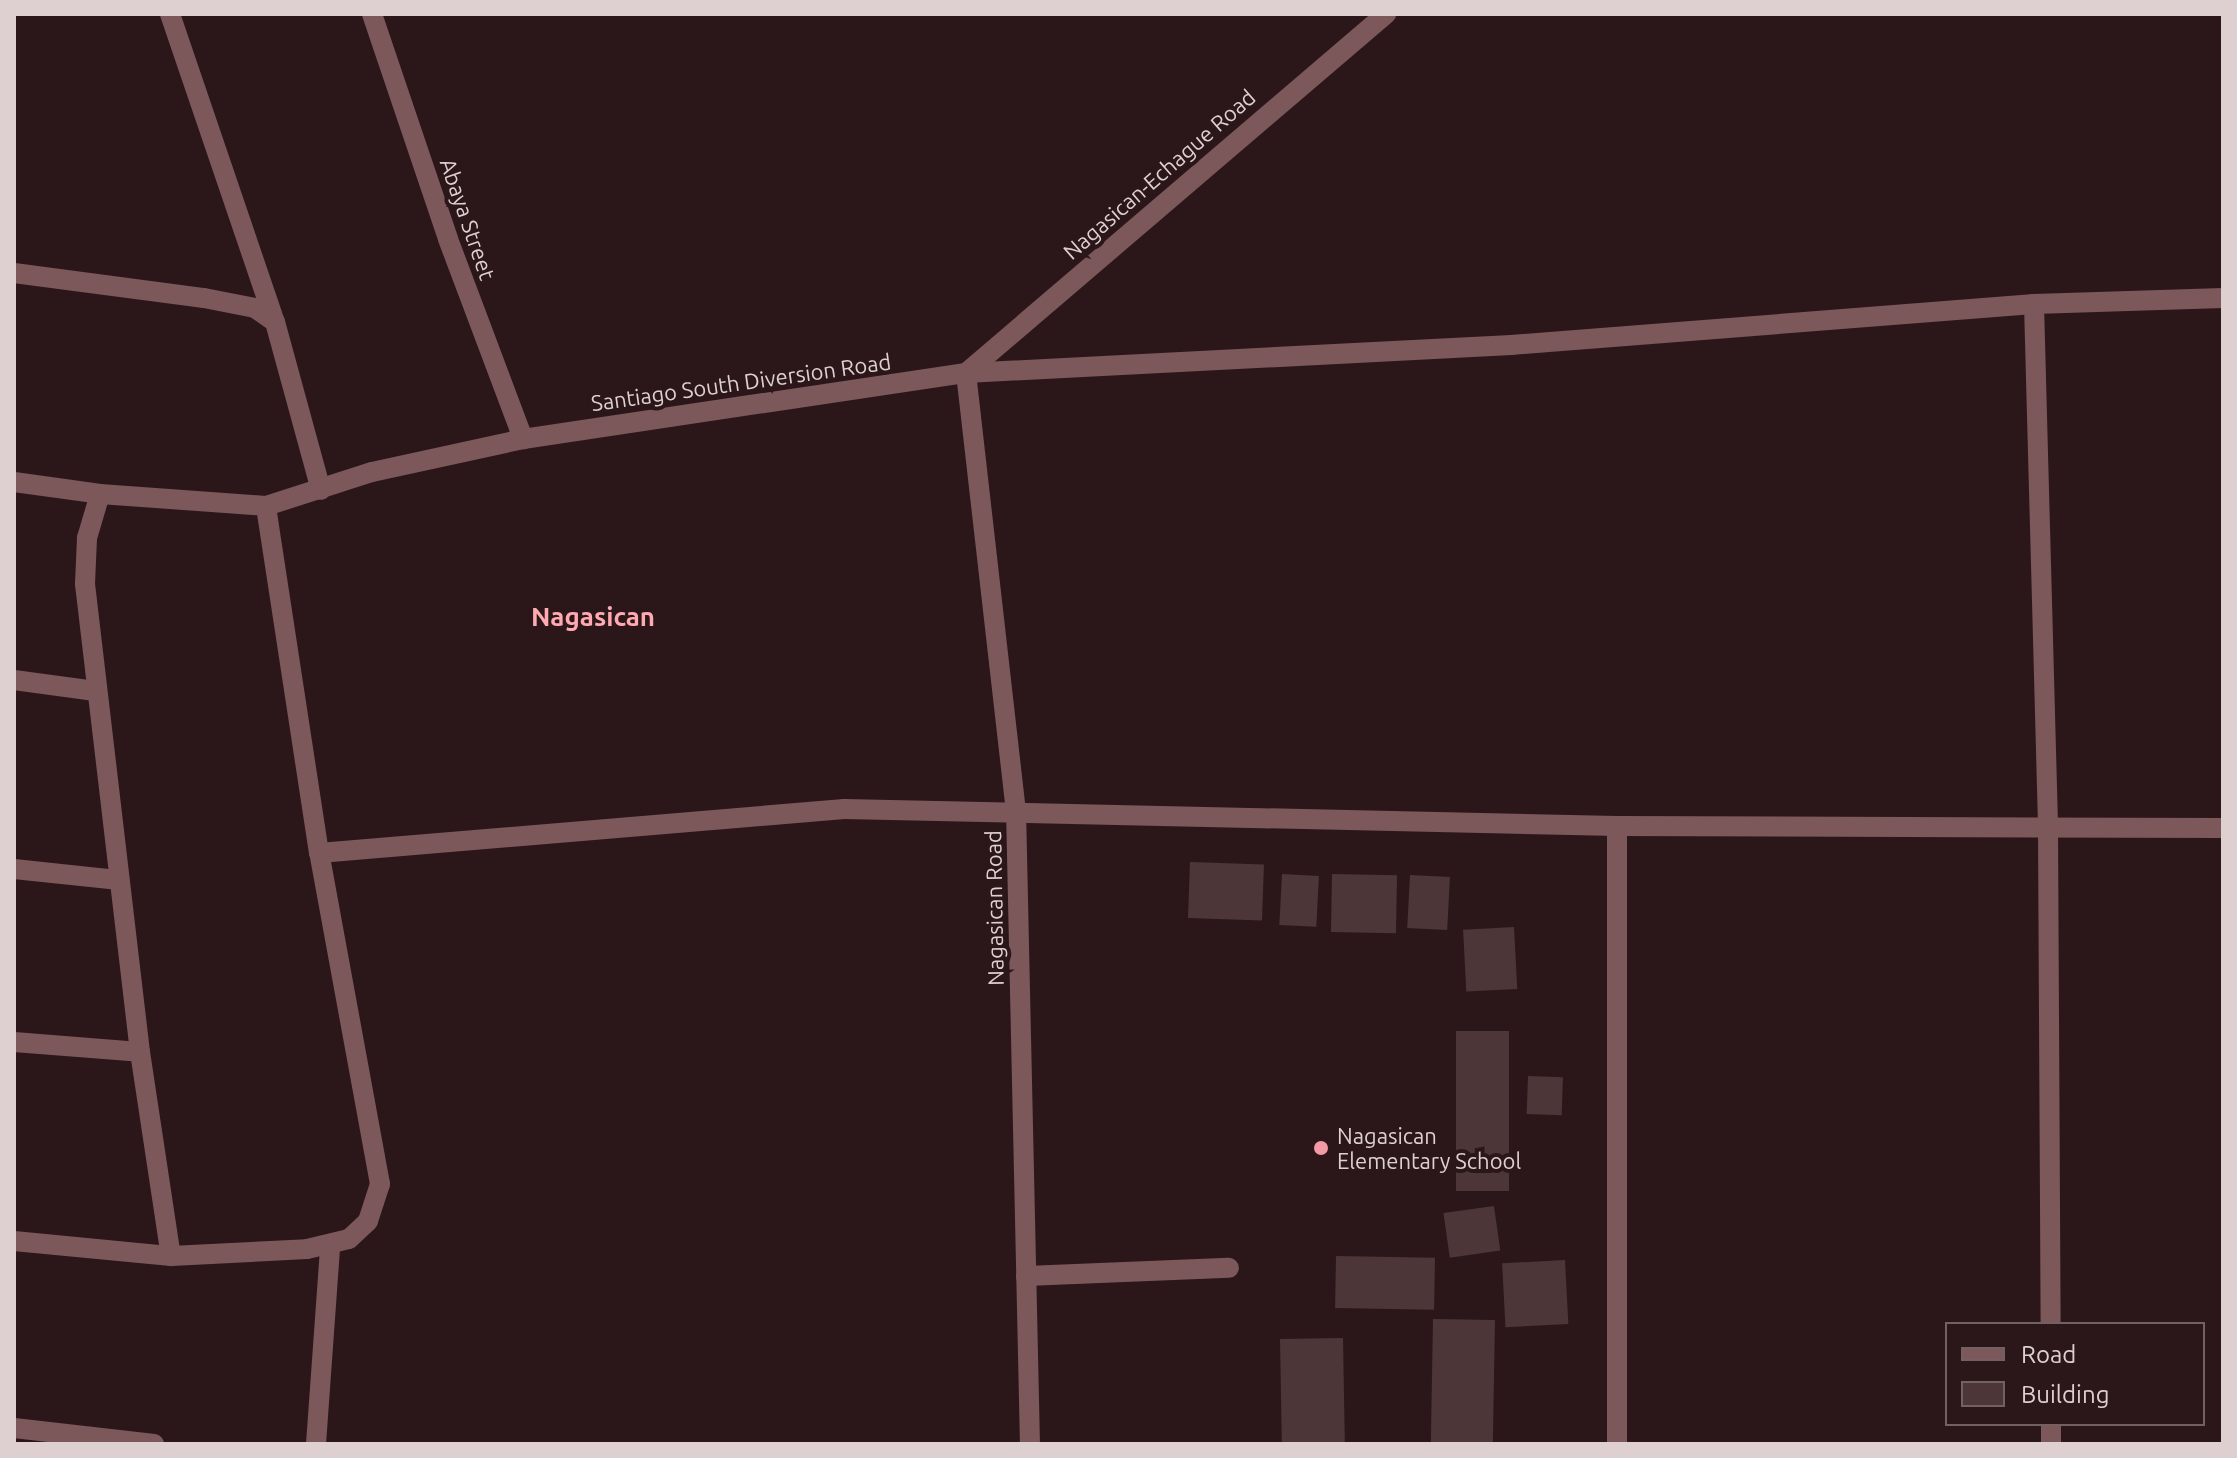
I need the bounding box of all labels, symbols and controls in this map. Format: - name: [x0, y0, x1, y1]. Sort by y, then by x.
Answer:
- street label: Nagasican-Echague Road: [1058, 83, 1260, 265]
- street label: Abaya Street: [435, 155, 501, 283]
- street label: Santiago South Diversion Road: [589, 348, 893, 416]
- district label: Nagasican: [531, 601, 655, 633]
- street label: Nagasican Road: [979, 830, 1009, 986]
- place label: Nagasican Elementary School: [1337, 1122, 1521, 1174]
- marker: Nagasican Elementary School: [1312, 1139, 1330, 1157]
- legend: [1945, 1322, 2205, 1426]
- text: Road: [2021, 1341, 2076, 1368]
- text: Building: [2021, 1381, 2109, 1408]

